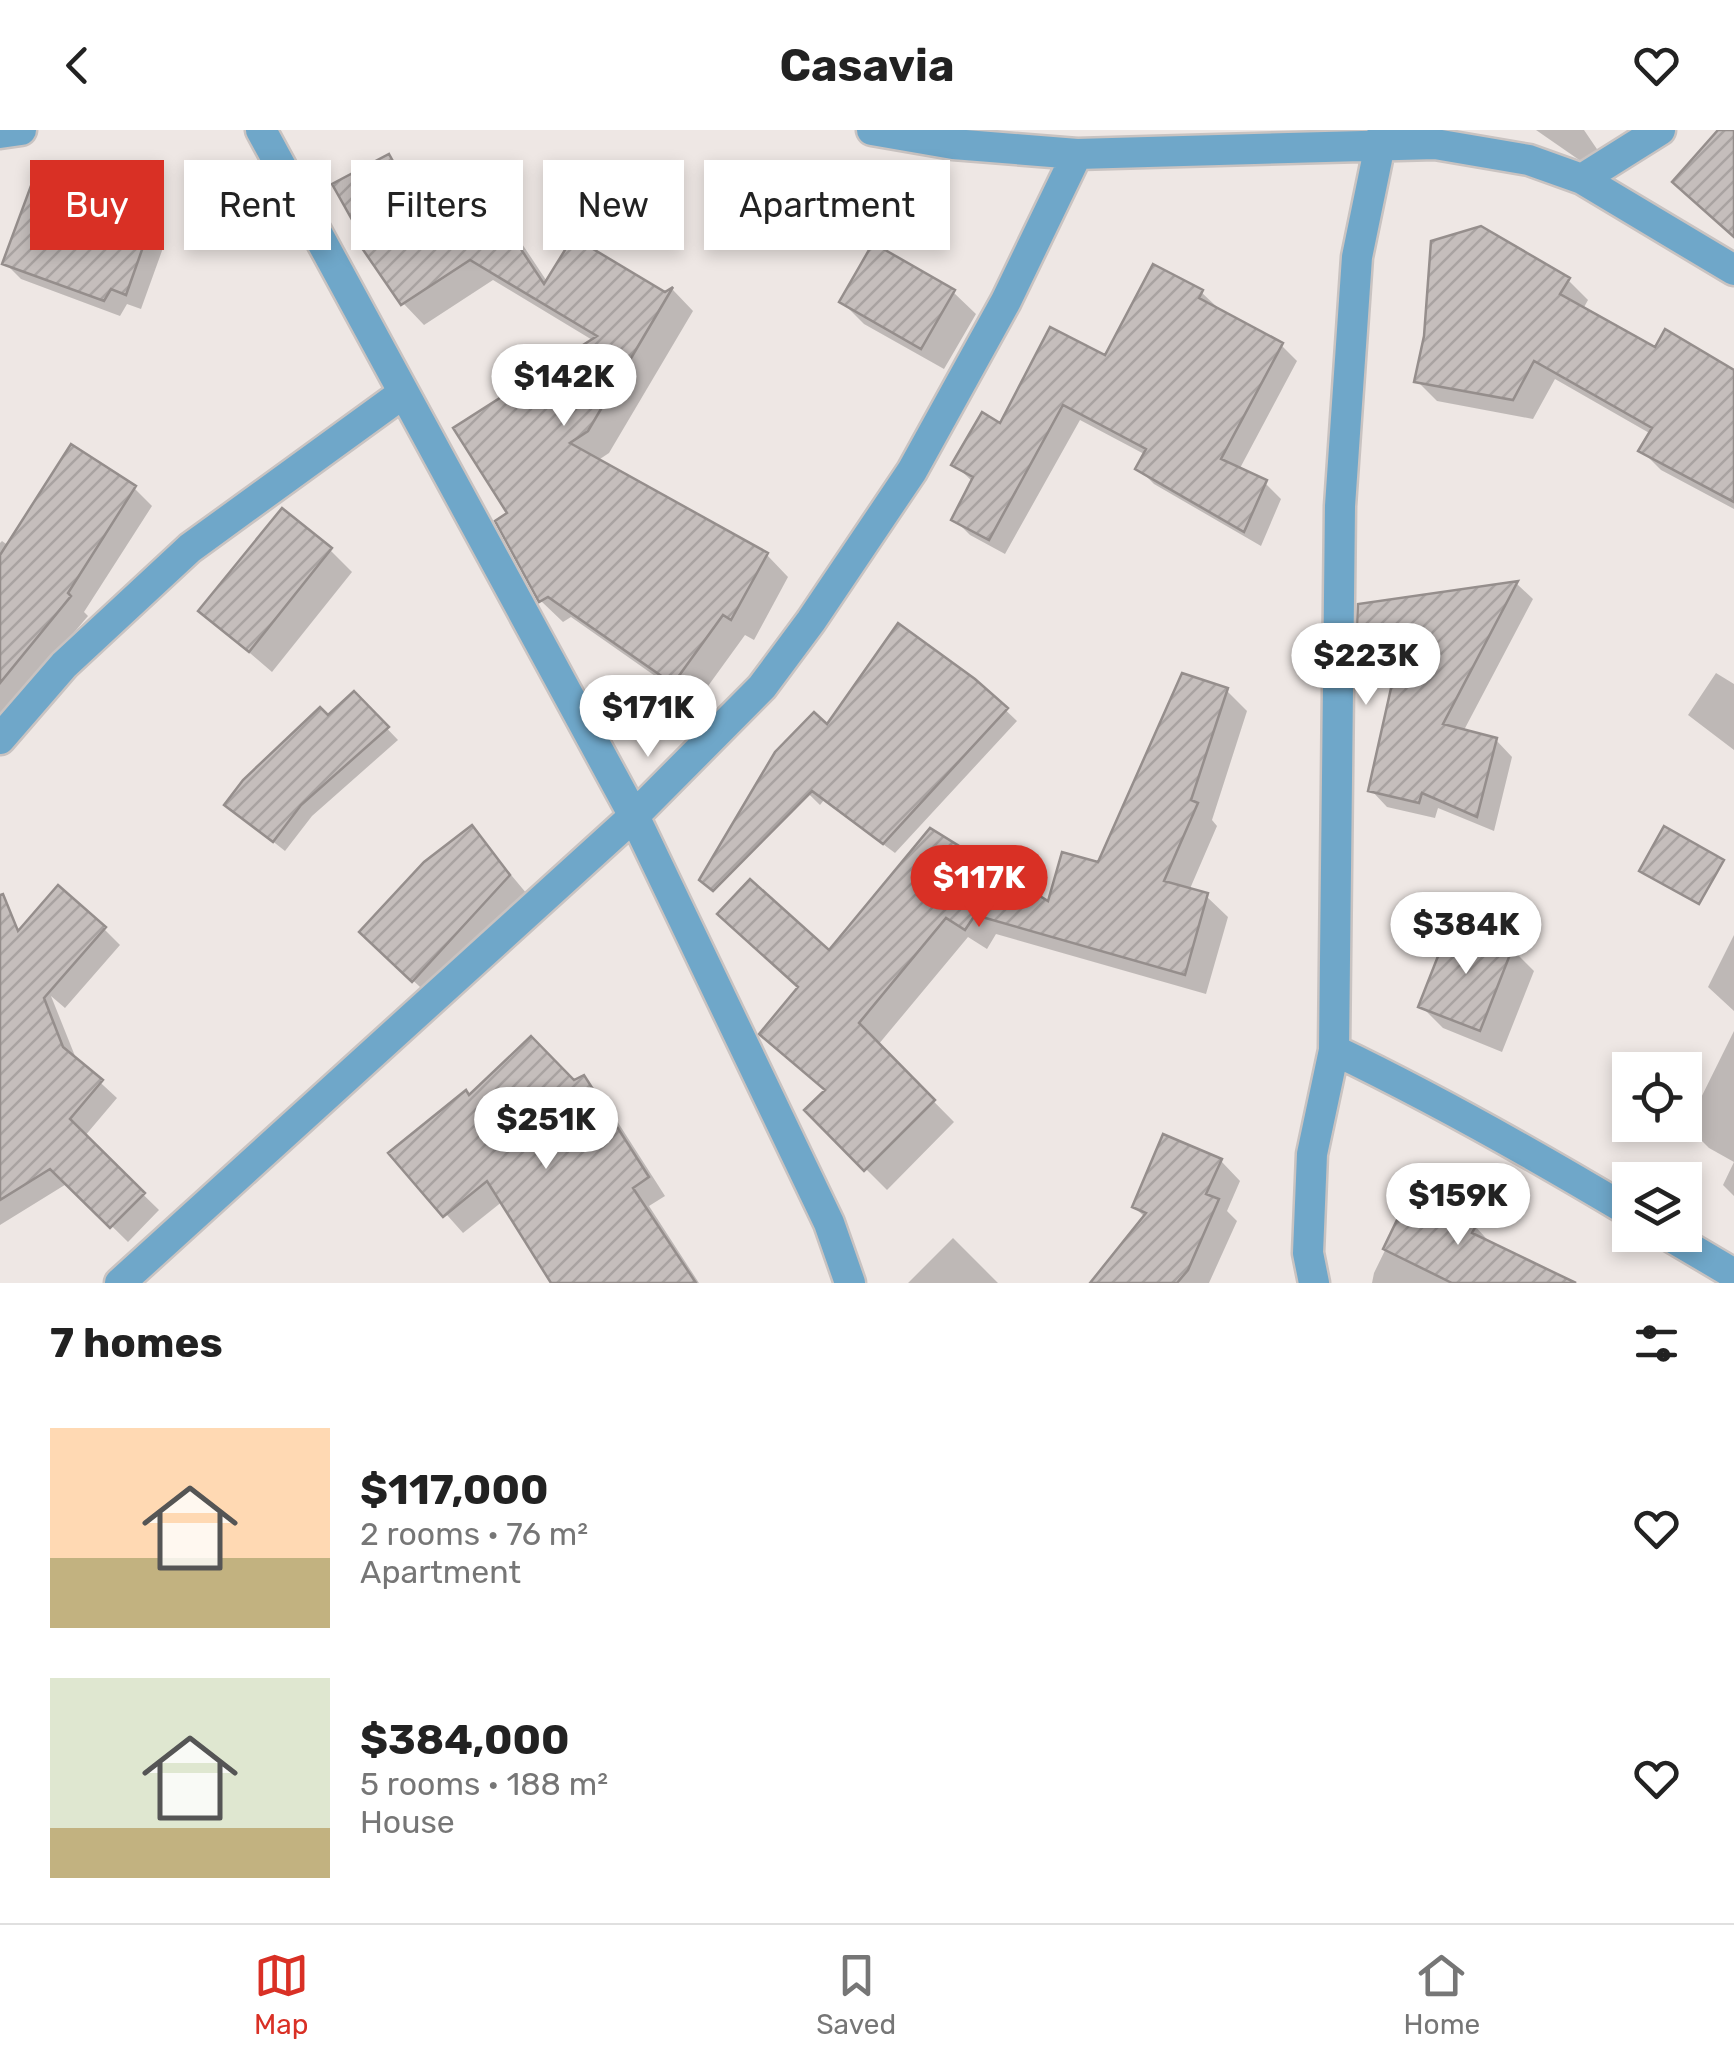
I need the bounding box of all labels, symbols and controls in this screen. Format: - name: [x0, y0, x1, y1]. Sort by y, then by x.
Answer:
- icon: back: [50, 38, 105, 93]
- icon: heart: [1629, 38, 1684, 93]
- text: Casavia: [779, 39, 955, 92]
- chip: Buy: [30, 160, 164, 250]
- chip: Rent: [184, 160, 331, 250]
- chip: Filters: [351, 160, 523, 250]
- chip: New: [543, 160, 684, 250]
- chip: Apartment: [704, 160, 950, 250]
- pin: $142K: [494, 344, 634, 429]
- text: $142K: [513, 357, 615, 395]
- pin: $223K: [1296, 623, 1436, 708]
- text: $223K: [1313, 636, 1419, 674]
- pin: $171K: [578, 675, 718, 760]
- text: $171K: [602, 688, 694, 726]
- pin: $117K: [909, 845, 1049, 930]
- text: $117K: [933, 858, 1025, 896]
- pin: $384K: [1396, 892, 1536, 977]
- text: $384K: [1412, 905, 1520, 943]
- map controls: [1612, 1052, 1702, 1252]
- button: locate: [1612, 1052, 1702, 1142]
- pin: $251K: [476, 1087, 616, 1172]
- text: $251K: [496, 1100, 596, 1138]
- button: layers: [1612, 1162, 1702, 1252]
- pin: $159K: [1388, 1163, 1528, 1248]
- text: $159K: [1408, 1176, 1508, 1214]
- icon: filters: [1629, 1316, 1684, 1371]
- text: 7 homes: [50, 1318, 223, 1368]
- text: $117,000: [360, 1465, 549, 1515]
- icon: home: [130, 1468, 250, 1588]
- icon: heart: [1629, 1501, 1684, 1556]
- text: 2 rooms · 76 m²: [360, 1515, 588, 1553]
- text: Apartment: [360, 1553, 521, 1591]
- text: $384,000: [360, 1715, 570, 1765]
- icon: home: [130, 1718, 250, 1838]
- icon: heart: [1629, 1751, 1684, 1806]
- text: 5 rooms · 188 m²: [360, 1765, 608, 1803]
- text: House: [360, 1803, 455, 1841]
- tab: Map: [254, 1948, 309, 2041]
- tab: Saved: [816, 1948, 896, 2041]
- tab: Home: [1404, 1948, 1480, 2041]

